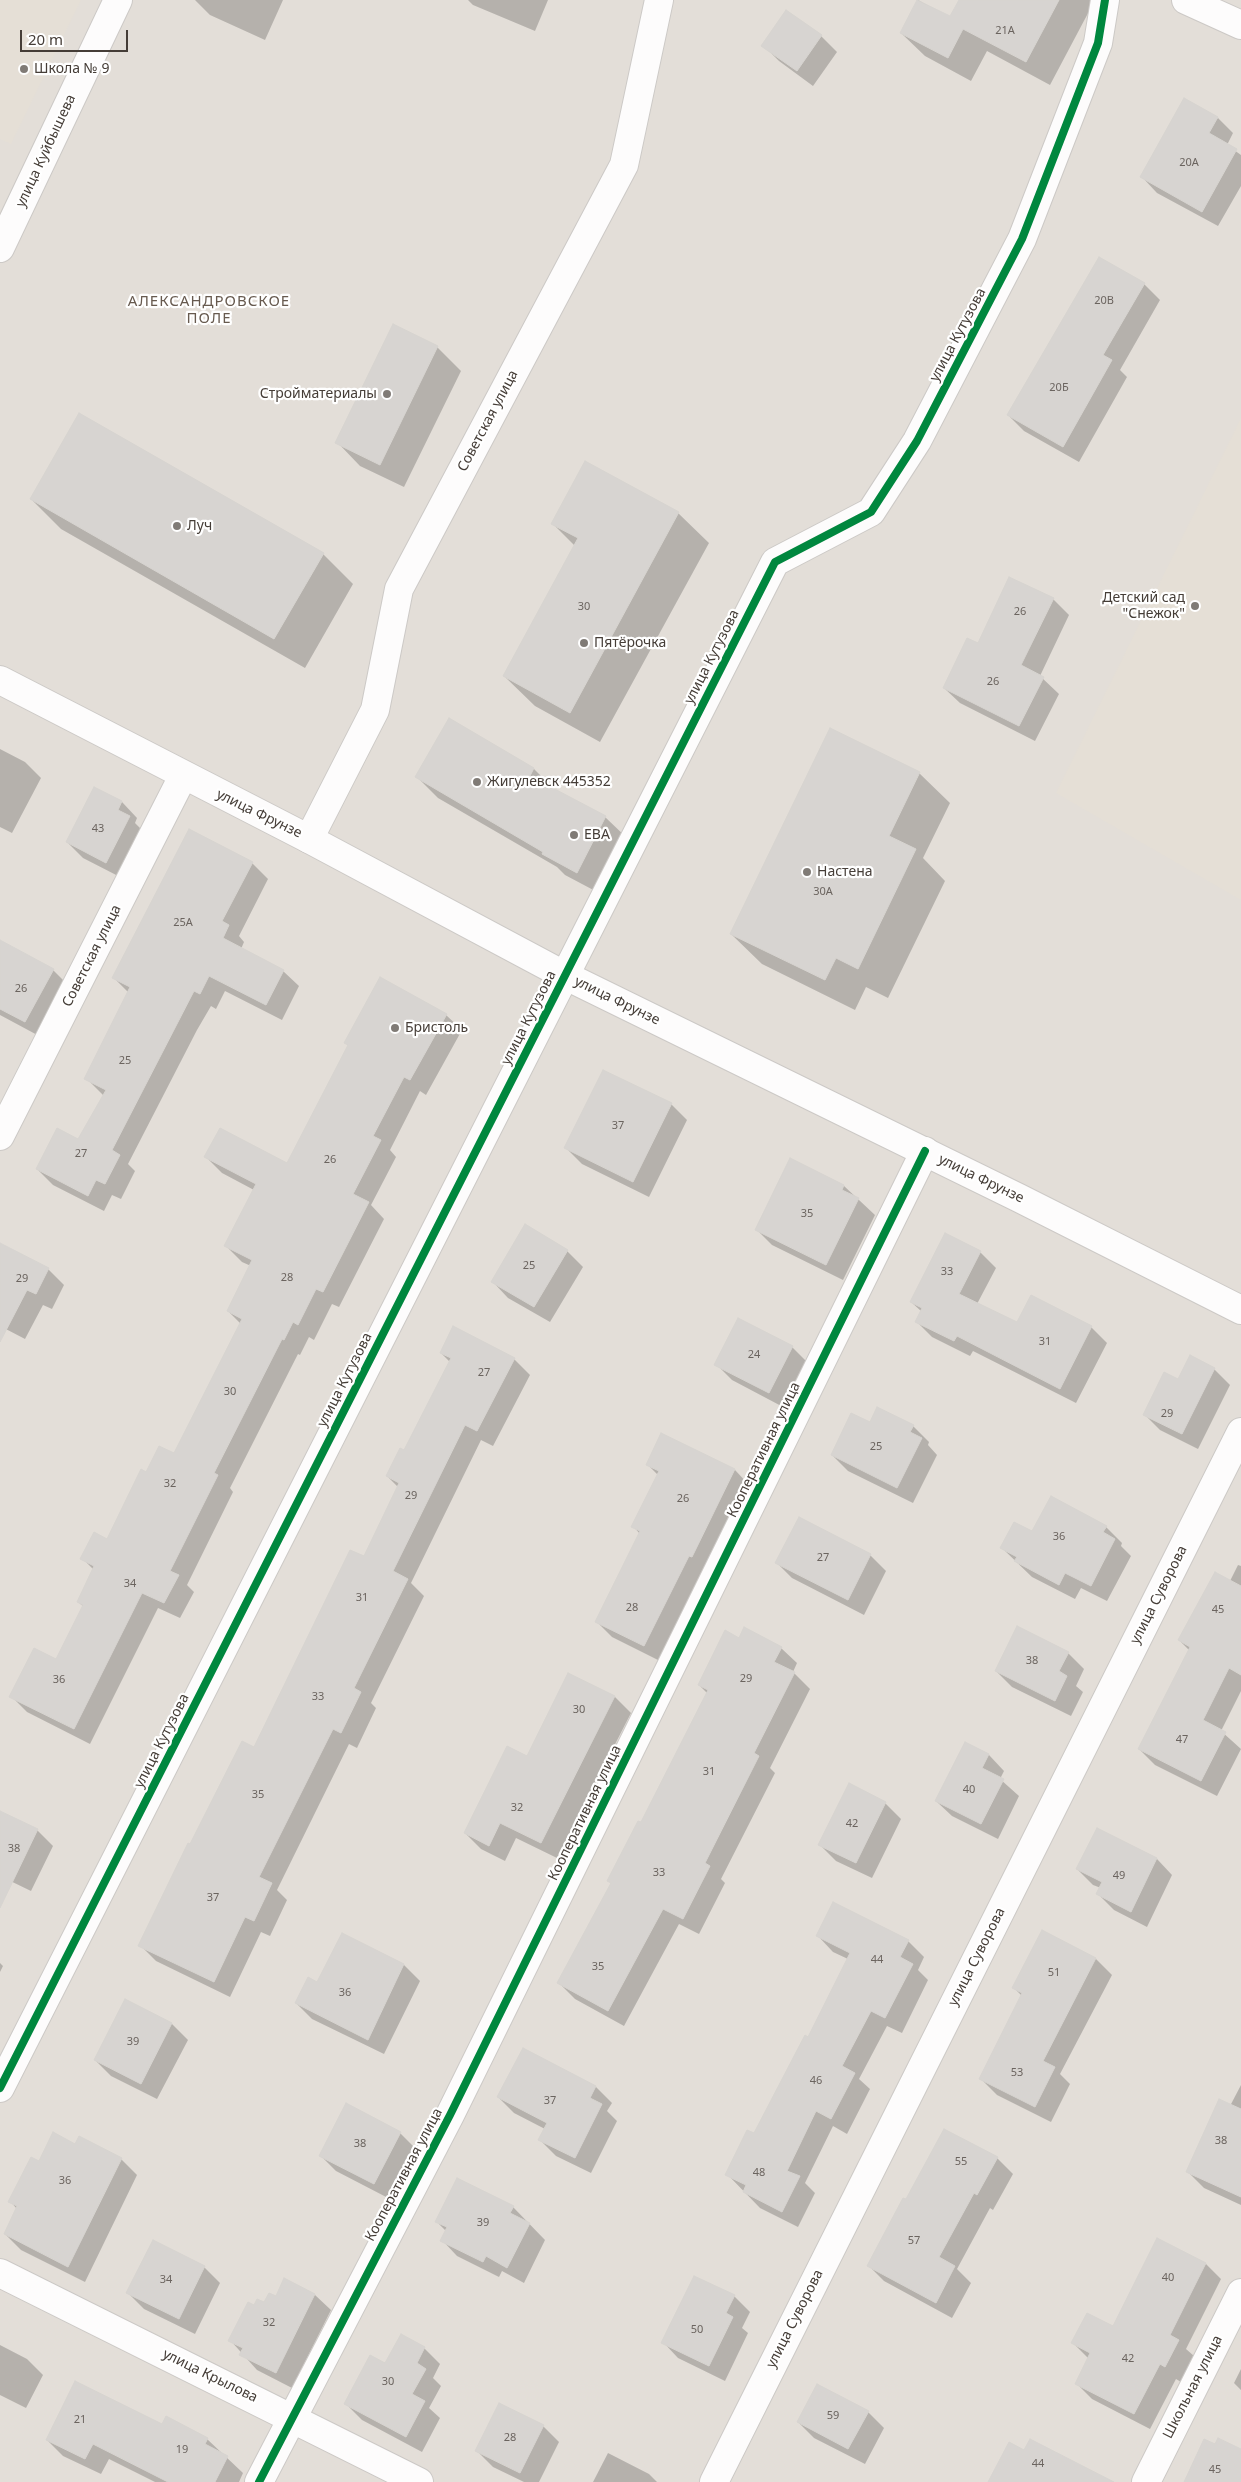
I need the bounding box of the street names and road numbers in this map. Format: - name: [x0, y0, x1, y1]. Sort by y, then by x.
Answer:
- street label: улица Куйбышева: [12, 92, 80, 210]
- street label: улица Кутузова: [926, 285, 990, 385]
- street label: Советская улица: [454, 367, 522, 475]
- street label: улица Кутузова: [681, 607, 743, 707]
- street label: улица Фрунзе: [213, 786, 305, 842]
- street label: Советская улица: [59, 902, 125, 1010]
- street label: улица Кутузова: [498, 968, 560, 1068]
- street label: улица Фрунзе: [571, 973, 663, 1029]
- street label: улица Фрунзе: [935, 1151, 1027, 1207]
- street label: улица Кутузова: [314, 1330, 376, 1430]
- street label: Кооперативная улица: [724, 1380, 804, 1520]
- street label: улица Суворова: [1127, 1543, 1191, 1647]
- street label: улица Кутузова: [131, 1691, 193, 1791]
- street label: Кооперативная улица: [545, 1743, 625, 1883]
- street label: улица Суворова: [945, 1905, 1009, 2009]
- street label: Кооперативная улица: [362, 2106, 446, 2244]
- street label: улица Суворова: [763, 2267, 827, 2371]
- street label: Школьная улица: [1160, 2333, 1226, 2441]
- street label: улица Крылова: [160, 2346, 260, 2406]

